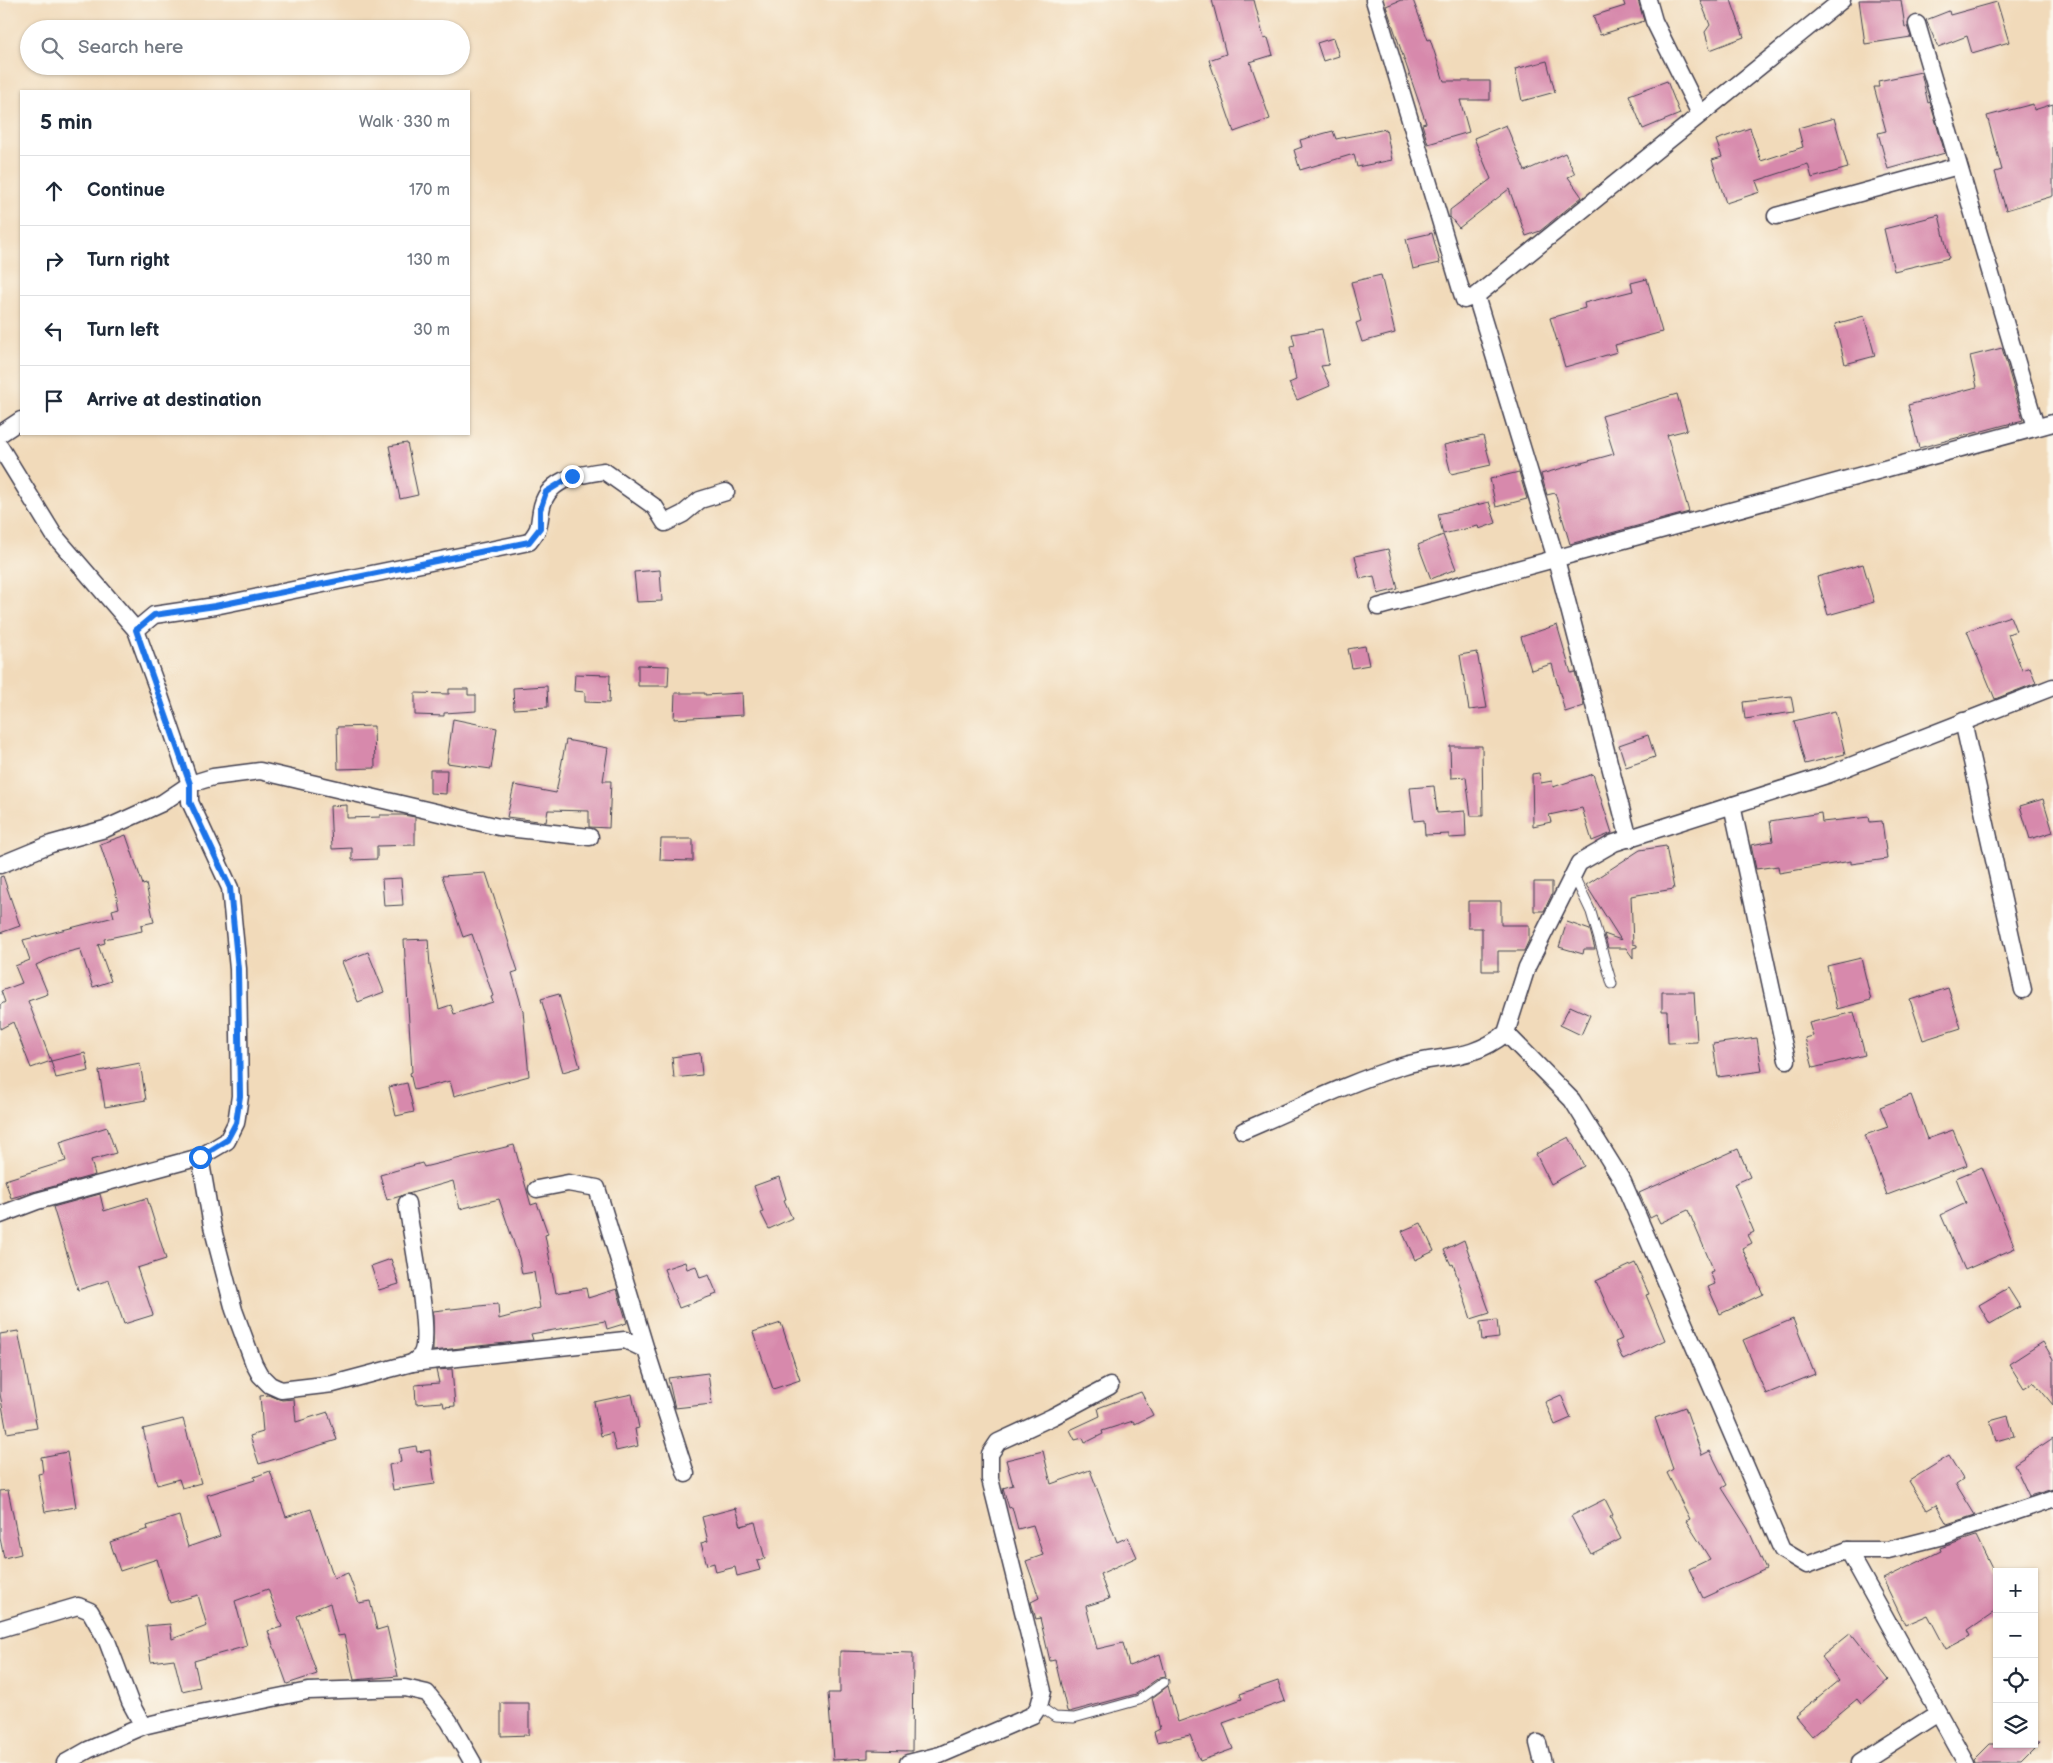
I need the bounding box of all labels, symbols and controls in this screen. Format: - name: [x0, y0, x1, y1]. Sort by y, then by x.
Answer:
- search box: [20, 20, 470, 75]
- icon: search: [38, 34, 66, 62]
- text: Search here: [78, 36, 183, 59]
- text: 5 min: [40, 110, 93, 135]
- text: Walk · 330 m: [359, 113, 450, 132]
- icon: ahead: [40, 177, 68, 205]
- text: Continue: [87, 179, 165, 202]
- text: 170 m: [409, 181, 450, 200]
- icon: right: [40, 247, 68, 275]
- text: Turn right: [87, 249, 170, 272]
- text: 130 m: [407, 251, 450, 270]
- icon: left: [40, 317, 68, 345]
- text: Turn left: [87, 319, 159, 342]
- text: 30 m: [413, 321, 450, 340]
- icon: arrive: [40, 387, 68, 415]
- text: Arrive at destination: [87, 389, 262, 412]
- route end: [561, 465, 584, 488]
- route start: [189, 1146, 212, 1169]
- map controls: [1993, 1568, 2038, 1748]
- button: +: [1993, 1568, 2038, 1613]
- button: −: [1993, 1613, 2038, 1658]
- button: locate: [1993, 1658, 2038, 1703]
- button: layers: [1993, 1703, 2038, 1748]

